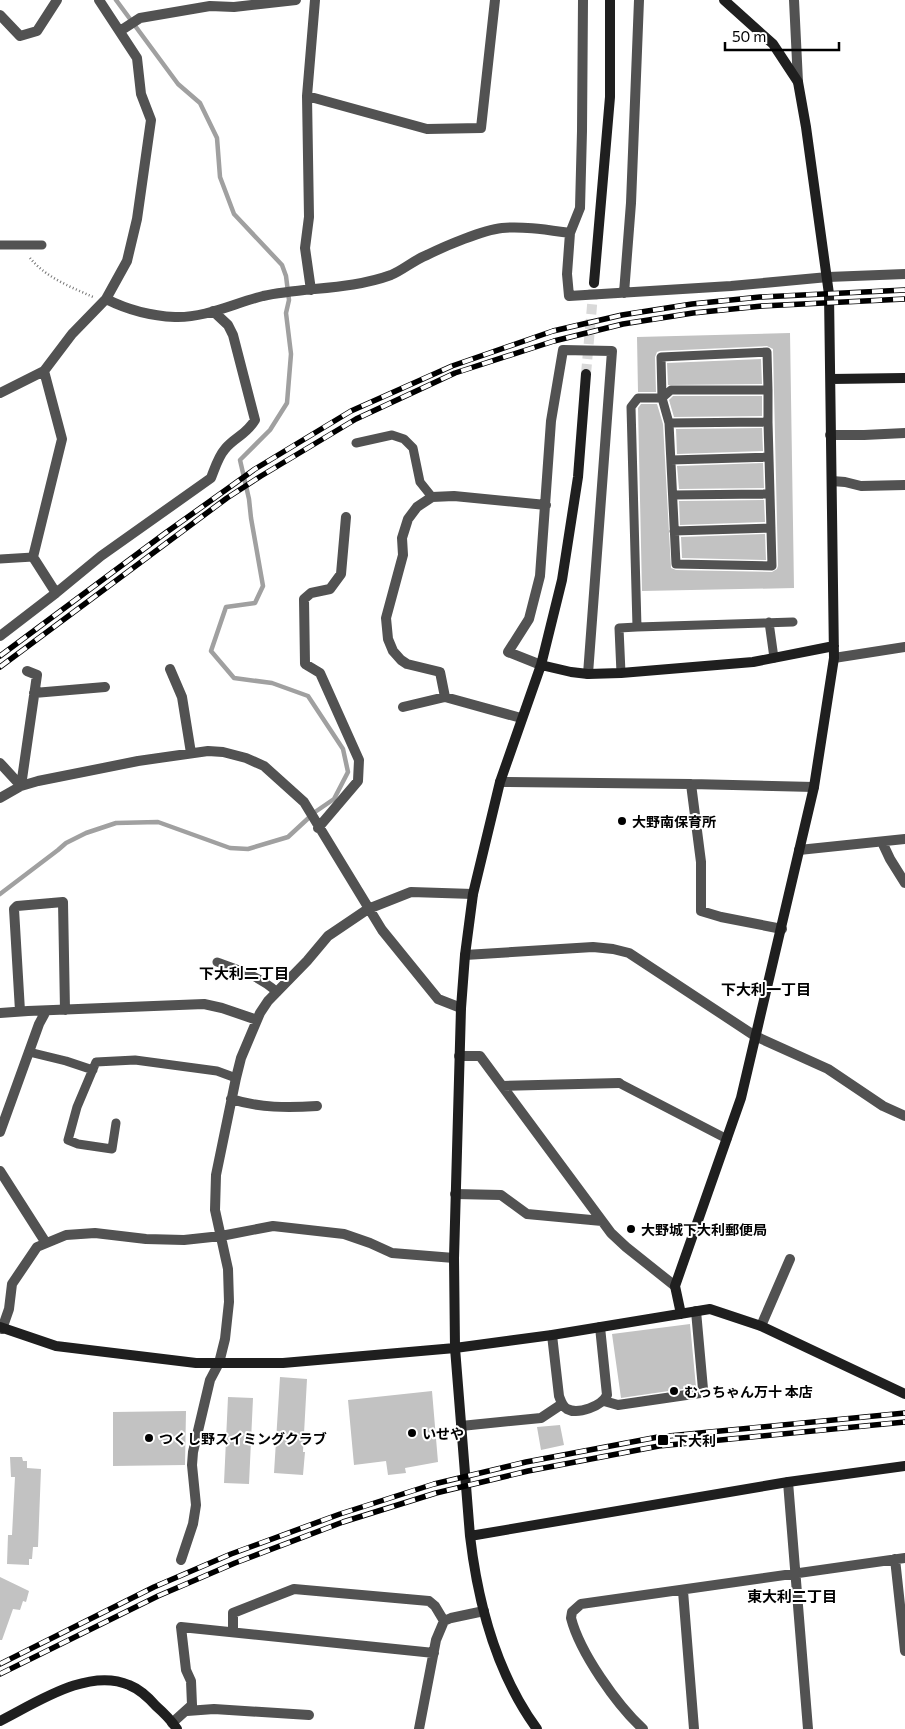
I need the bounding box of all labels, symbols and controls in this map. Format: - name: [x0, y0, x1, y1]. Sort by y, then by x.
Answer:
- scale bar: [725, 20, 839, 52]
- text: 50 m: [732, 27, 766, 45]
- place label: 大野南保育所: [632, 813, 716, 830]
- marker: 大野南保育所: [616, 815, 628, 827]
- district label: 下大利二丁目: [199, 964, 289, 982]
- district label: 下大利一丁目: [721, 980, 811, 998]
- place label: 大野城下大利郵便局: [641, 1221, 767, 1238]
- marker: 大野城下大利郵便局: [625, 1223, 637, 1235]
- place label: むっちゃん万十 本店: [684, 1383, 813, 1400]
- marker: むっちゃん万十 本店: [668, 1385, 680, 1397]
- place label: いせや: [422, 1425, 464, 1442]
- marker: いせや: [406, 1427, 418, 1439]
- place label: つくし野スイミングクラブ: [159, 1430, 327, 1447]
- marker: つくし野スイミングクラブ: [143, 1432, 155, 1444]
- place label: 下大利: [674, 1432, 716, 1449]
- marker: 下大利: [656, 1433, 670, 1447]
- district label: 東大利二丁目: [747, 1587, 837, 1605]

